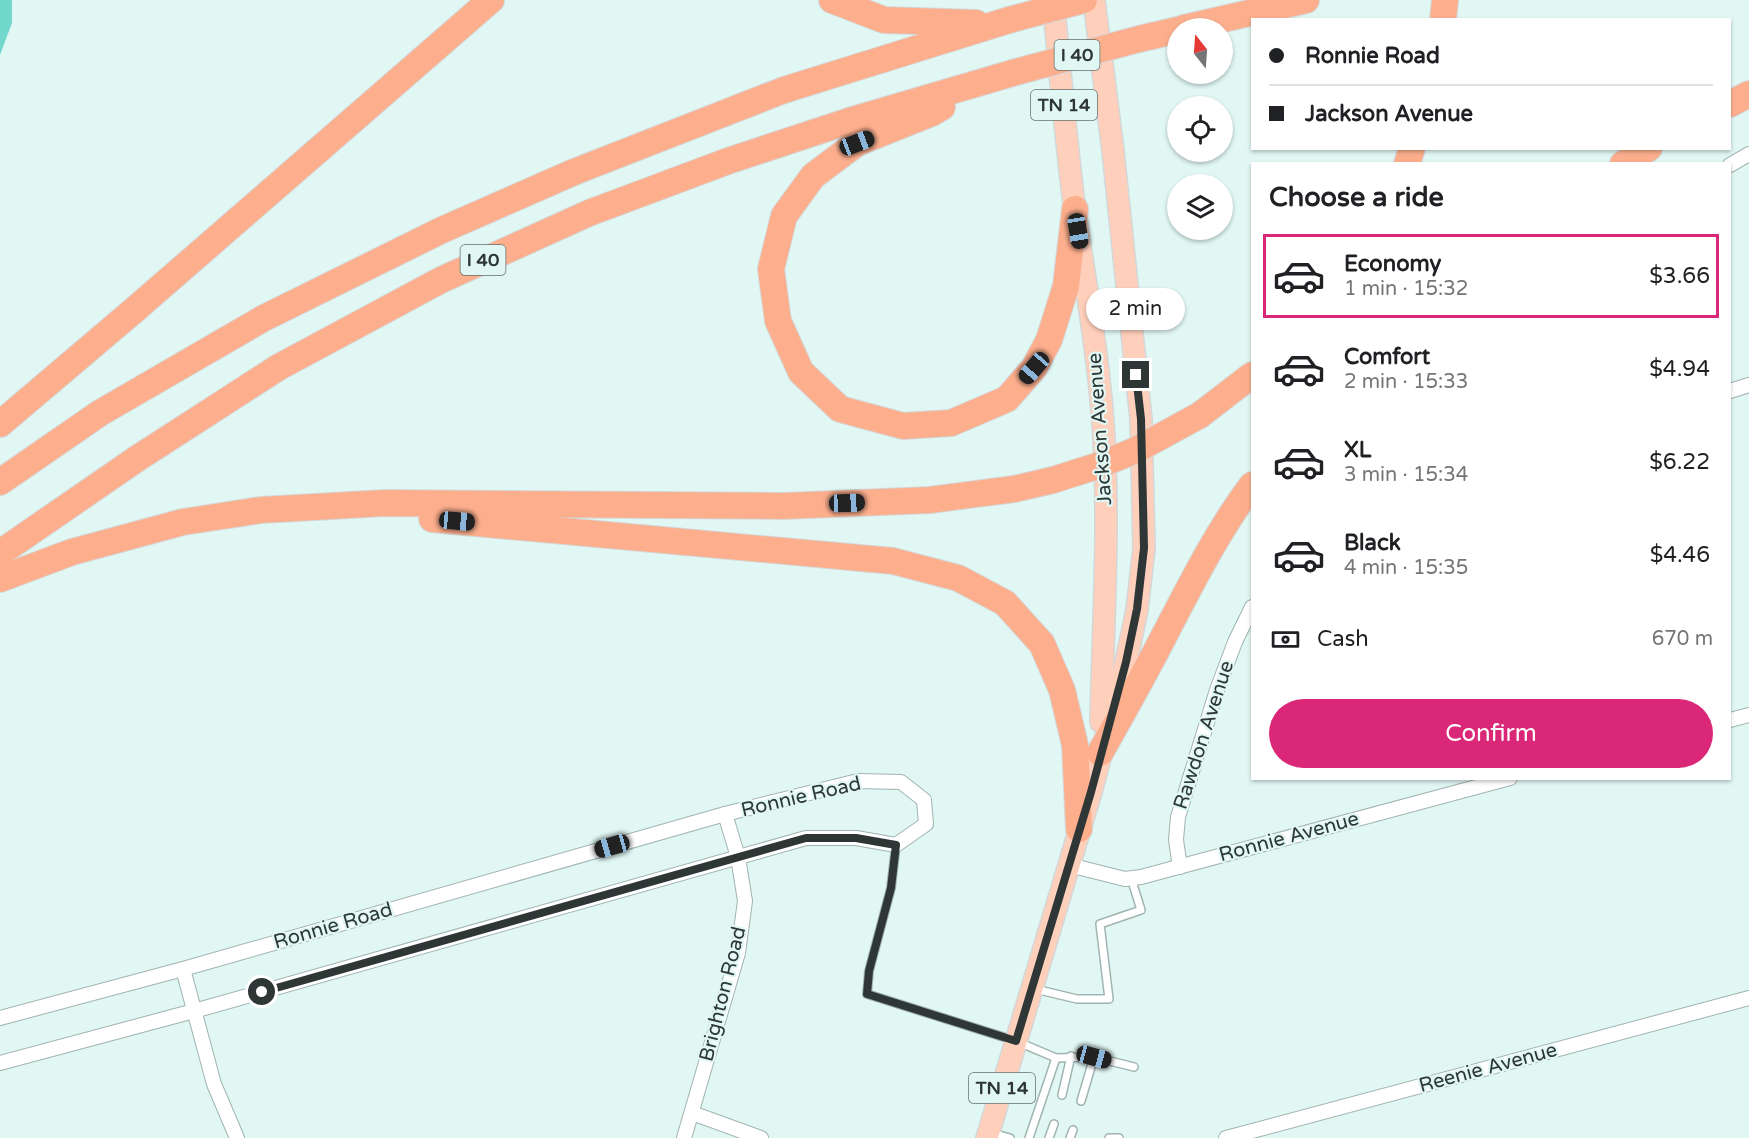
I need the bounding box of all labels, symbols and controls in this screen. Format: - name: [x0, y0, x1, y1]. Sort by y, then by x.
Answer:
- north arrow: [1167, 18, 1233, 84]
- map controls: [1167, 18, 1233, 240]
- road number: I 40: [1054, 40, 1100, 70]
- text: Ronnie Road: [1305, 43, 1440, 69]
- road number: TN 14: [1031, 90, 1097, 120]
- button: locate: [1167, 96, 1233, 162]
- text: Jackson Avenue: [1305, 101, 1473, 127]
- car: [837, 128, 877, 158]
- button: layers: [1167, 174, 1233, 240]
- text: Choose a ride: [1269, 181, 1444, 214]
- car: [1066, 212, 1090, 250]
- road number: I 40: [460, 245, 506, 275]
- icon: car: [1272, 249, 1326, 303]
- text: Economy: [1344, 251, 1441, 277]
- text: $3.66: [1649, 263, 1710, 289]
- text: 1 min · 15:32: [1344, 277, 1468, 301]
- callout: 2 min: [1086, 288, 1186, 330]
- text: 2 min: [1109, 297, 1162, 321]
- icon: car: [1272, 342, 1326, 396]
- text: Comfort: [1344, 344, 1430, 370]
- car: [1015, 349, 1053, 387]
- street label: Jackson Avenue: [1083, 352, 1117, 506]
- text: $4.94: [1649, 356, 1710, 382]
- route end: [1122, 361, 1149, 388]
- text: 2 min · 15:33: [1344, 370, 1468, 394]
- icon: car: [1272, 435, 1326, 489]
- text: XL: [1344, 437, 1371, 463]
- text: $6.22: [1649, 449, 1710, 475]
- text: 3 min · 15:34: [1344, 463, 1468, 487]
- car: [829, 493, 865, 513]
- car: [438, 510, 476, 532]
- icon: car: [1272, 528, 1326, 582]
- text: Black: [1344, 530, 1401, 556]
- text: $4.46: [1650, 542, 1710, 568]
- text: 4 min · 15:35: [1344, 556, 1468, 580]
- icon: cash: [1269, 623, 1302, 656]
- text: Cash: [1317, 626, 1369, 652]
- text: 670 m: [1652, 627, 1713, 651]
- street label: Rawdon Avenue: [1169, 658, 1239, 812]
- button: Confirm: [1269, 699, 1713, 768]
- street label: Ronnie Road: [739, 772, 863, 822]
- street label: Ronnie Avenue: [1216, 807, 1362, 867]
- car: [592, 832, 632, 860]
- street label: Ronnie Road: [271, 898, 395, 954]
- street label: Brighton Road: [695, 924, 751, 1064]
- route start: [248, 978, 275, 1005]
- street label: Reenie Avenue: [1416, 1038, 1560, 1098]
- car: [1074, 1044, 1114, 1070]
- road number: TN 14: [969, 1073, 1035, 1103]

